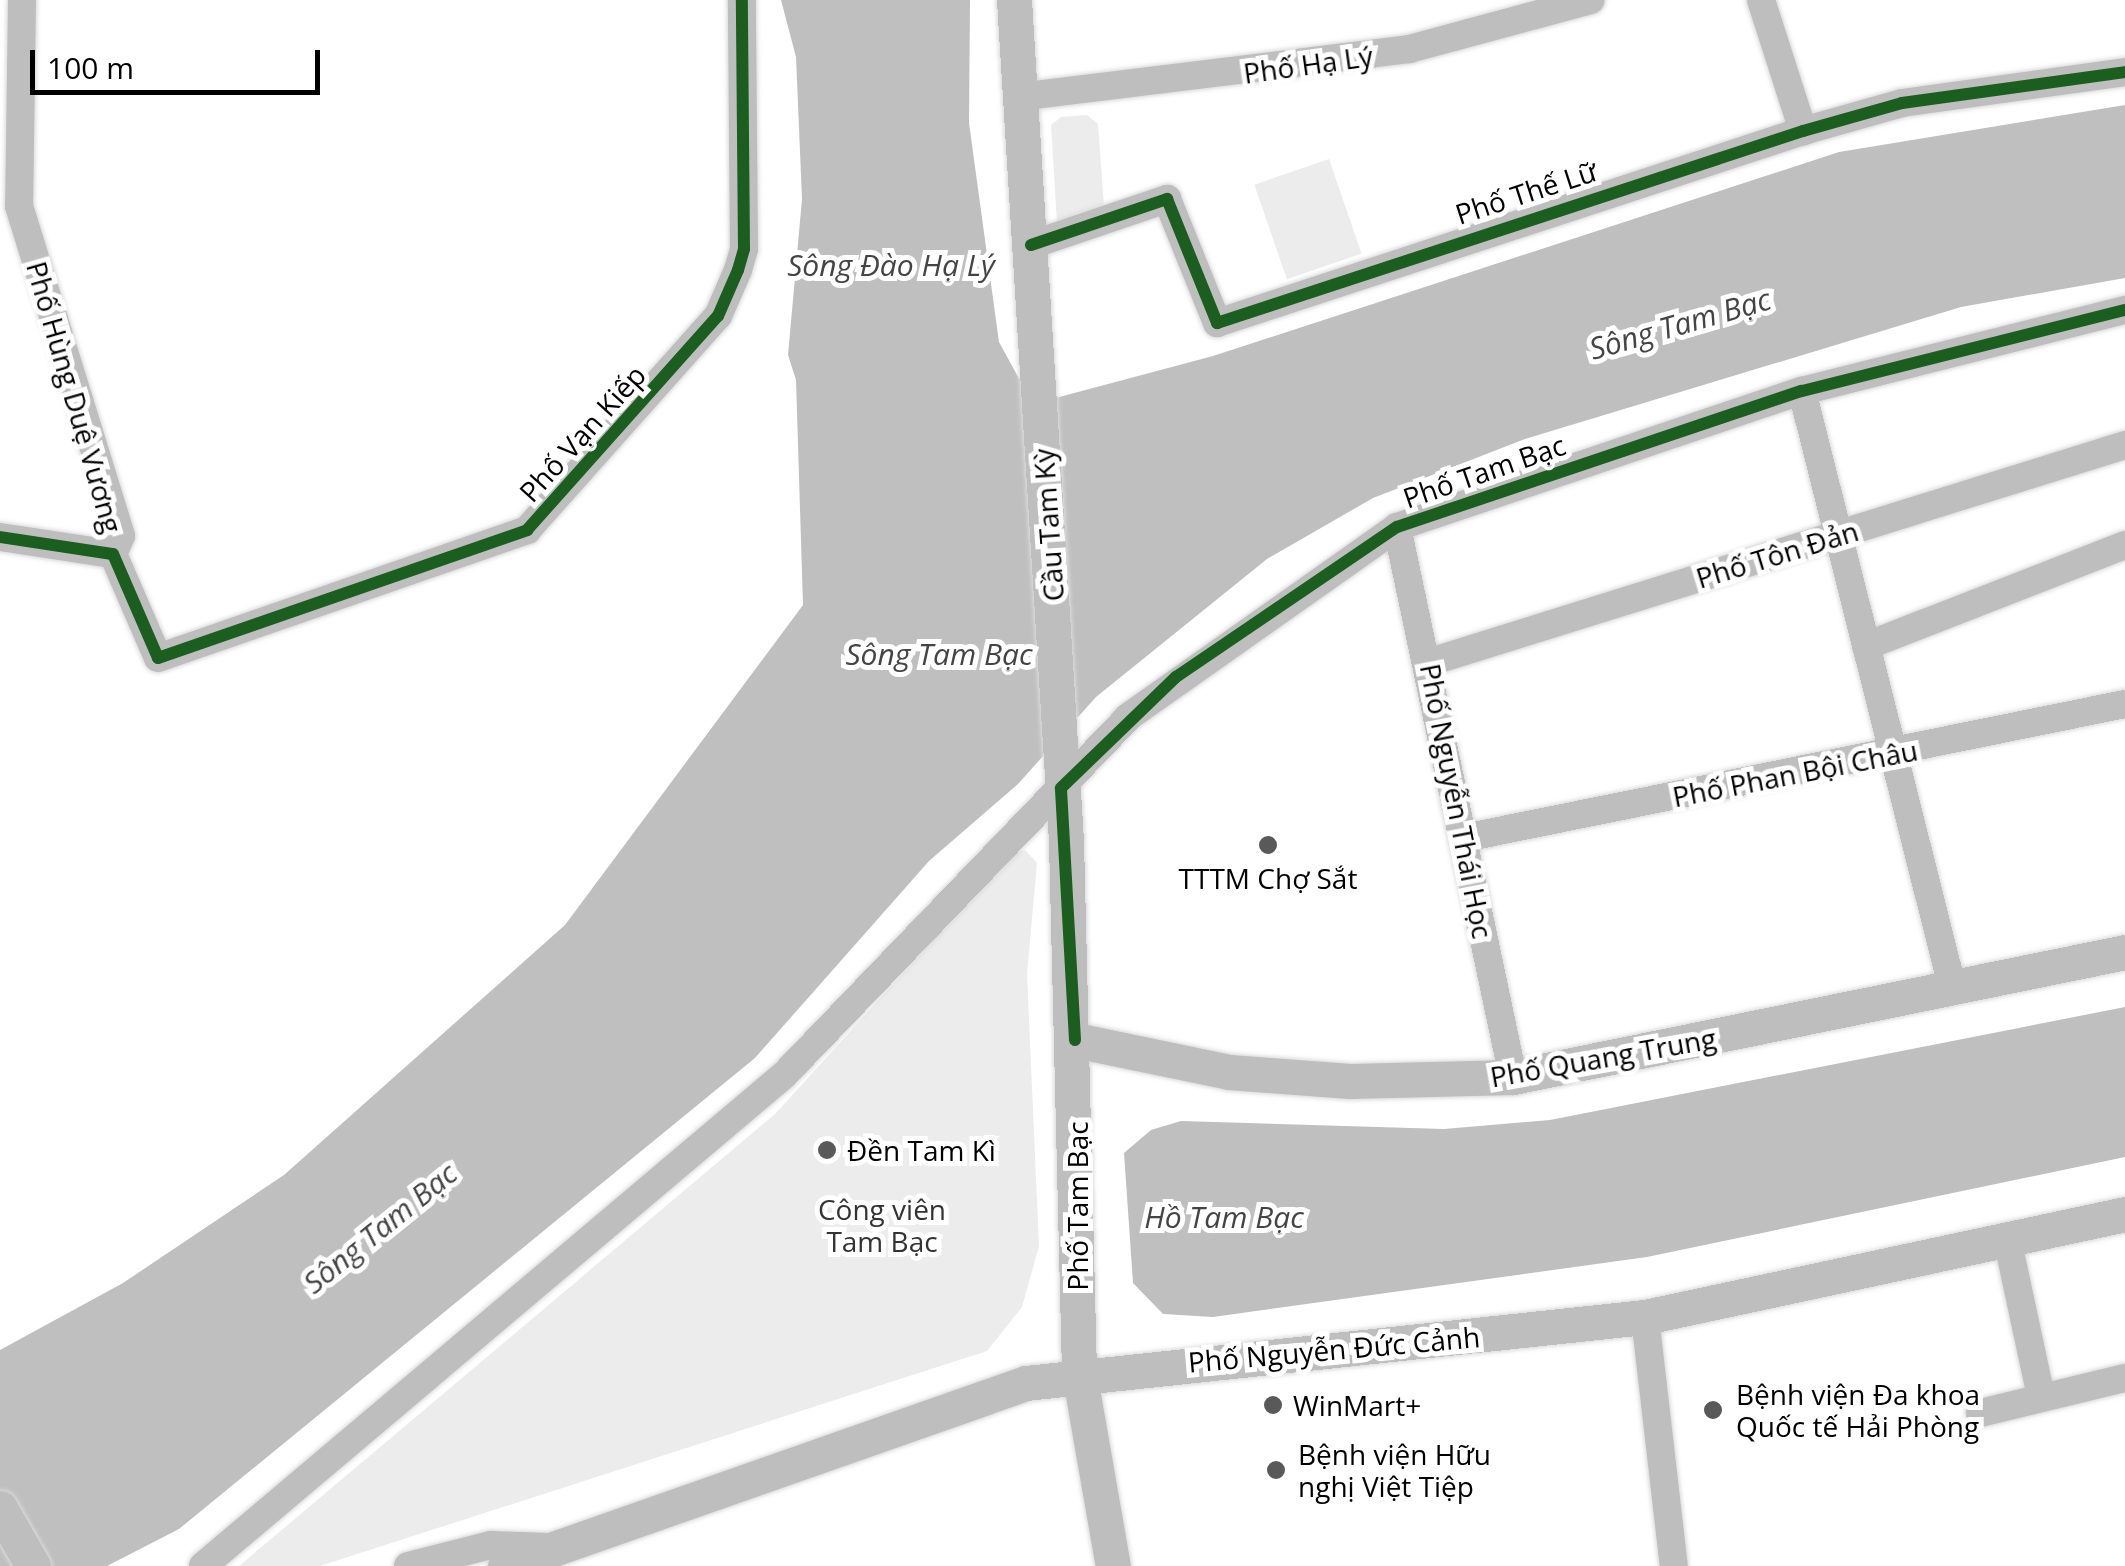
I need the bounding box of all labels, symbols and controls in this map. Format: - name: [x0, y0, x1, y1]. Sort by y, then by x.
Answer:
- scale bar: [35, 30, 325, 92]
- street label: Phố Hạ Lý: [1241, 38, 1375, 90]
- text: 100 m: [47, 47, 134, 88]
- street label: Phố Thế Lữ: [1451, 153, 1601, 231]
- water label: Sông Đào Hạ Lý: [787, 247, 995, 283]
- street label: Phố Hùng Duệ Vương: [20, 257, 130, 537]
- water label: Sông Tam Bạc: [1585, 281, 1775, 367]
- street label: Phố Vạn Kiếp: [512, 358, 652, 508]
- street label: Phố Tam Bạc: [1398, 428, 1570, 514]
- street label: Cầu Tam Kỳ: [1026, 448, 1070, 602]
- street label: Phố Tôn Đản: [1692, 513, 1862, 595]
- water label: Sông Tam Bạc: [845, 636, 1033, 672]
- street label: Phố Nguyễn Thái Học: [1414, 661, 1500, 941]
- street label: Phố Phan Bội Châu: [1670, 733, 1920, 813]
- marker: TTTM Chợ Sắt: [1257, 834, 1279, 856]
- place label: TTTM Chợ Sắt: [1179, 861, 1357, 895]
- street label: Phố Quang Trung: [1487, 1021, 1719, 1093]
- street label: Phố Tam Bạc: [1060, 1121, 1094, 1291]
- place label: Đền Tam Kì: [847, 1133, 996, 1167]
- marker: Đền Tam Kì: [816, 1139, 838, 1161]
- water label: Sông Tam Bạc: [296, 1155, 464, 1301]
- park label: Công viên Tam Bạc: [818, 1192, 946, 1258]
- water label: Hồ Tam Bạc: [1144, 1199, 1304, 1235]
- street label: Phố Nguyễn Đức Cảnh: [1187, 1320, 1481, 1378]
- place label: Bệnh viện Đa khoa Quốc tế Hải Phòng: [1736, 1377, 1980, 1443]
- place label: WinMart+: [1293, 1388, 1421, 1422]
- marker: WinMart+: [1262, 1394, 1284, 1416]
- marker: Bệnh viện Đa khoa Quốc tế Hải Phòng: [1700, 1397, 1726, 1423]
- place label: Bệnh viện Hữu nghị Việt Tiệp: [1298, 1437, 1491, 1503]
- marker: Bệnh viện Hữu nghị Việt Tiệp: [1263, 1457, 1289, 1483]

